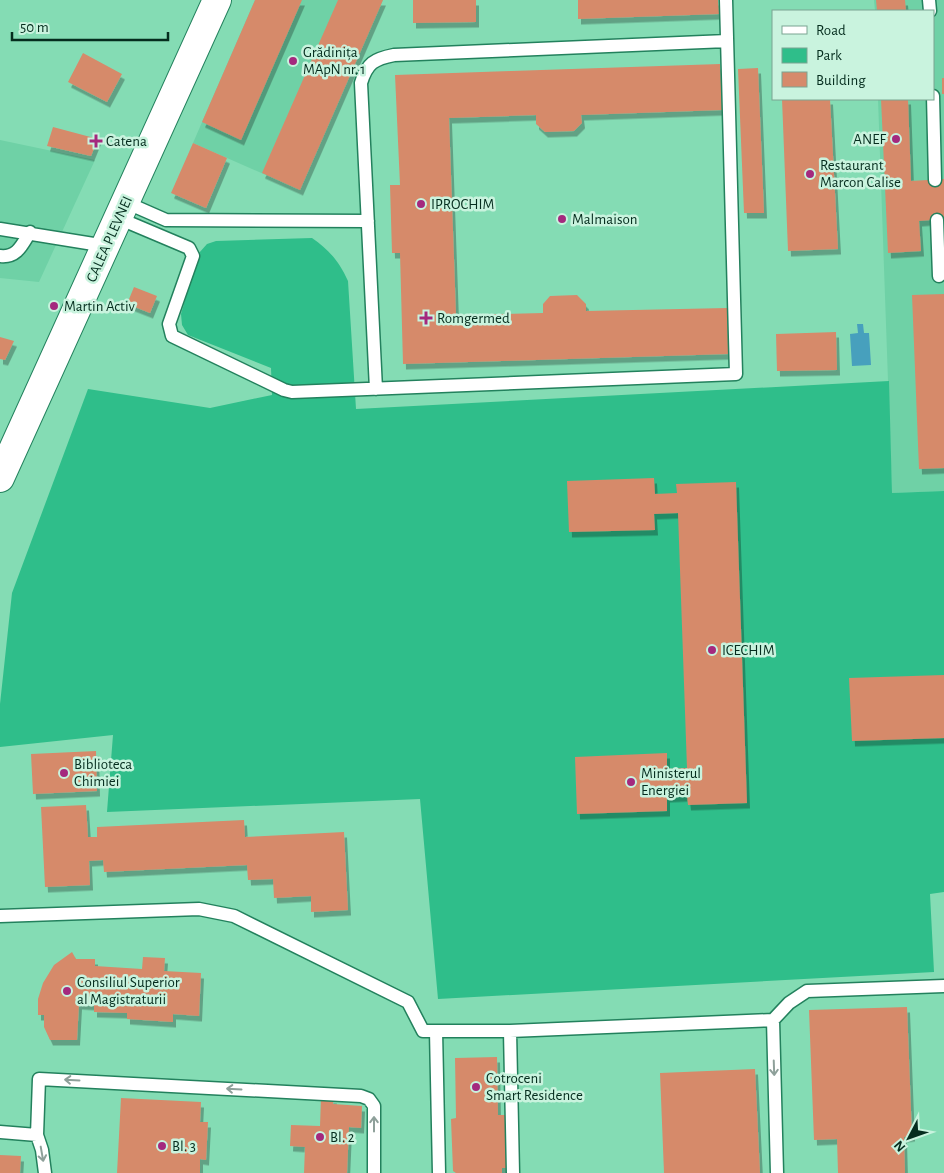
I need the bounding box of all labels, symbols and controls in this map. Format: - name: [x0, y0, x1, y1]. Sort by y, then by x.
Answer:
- scale bar: [12, 10, 169, 42]
- legend: [772, 10, 934, 100]
- text: 50 m: [20, 20, 49, 35]
- text: Road: [816, 23, 846, 38]
- place label: Grădinița MApN nr. 1: [303, 45, 366, 77]
- text: Park: [816, 48, 842, 63]
- marker: Grădinița MApN nr. 1: [287, 55, 299, 67]
- text: Building: [816, 73, 866, 88]
- place label: ANEF: [853, 132, 886, 147]
- marker: ANEF: [890, 133, 902, 145]
- place label: Catena: [106, 134, 147, 149]
- marker: Catena: [90, 135, 102, 147]
- place label: Restaurant Marcon Calise: [820, 158, 901, 190]
- marker: Restaurant Marcon Calise: [804, 168, 816, 180]
- street label: CALEA PLEVNEI: [84, 194, 135, 284]
- place label: IPROCHIM: [431, 197, 494, 212]
- marker: IPROCHIM: [415, 198, 427, 210]
- place label: Malmaison: [572, 212, 637, 227]
- marker: Malmaison: [556, 213, 568, 225]
- place label: Martin Activ: [64, 299, 136, 314]
- marker: Martin Activ: [48, 300, 60, 312]
- marker: Romgermed: [419, 311, 433, 325]
- place label: Romgermed: [437, 311, 510, 326]
- place label: ICECHIM: [722, 643, 774, 658]
- marker: ICECHIM: [706, 644, 718, 656]
- place label: Biblioteca Chimiei: [74, 757, 132, 789]
- place label: Ministerul Energiei: [641, 766, 701, 798]
- marker: Biblioteca Chimiei: [58, 767, 70, 779]
- marker: Ministerul Energiei: [625, 776, 637, 788]
- place label: Consiliul Superior al Magistraturii: [77, 975, 180, 1007]
- marker: Consiliul Superior al Magistraturii: [61, 985, 73, 997]
- one-way arrow: [769, 1060, 779, 1076]
- place label: Cotroceni Smart Residence: [486, 1071, 583, 1103]
- one-way arrow: [64, 1076, 80, 1085]
- marker: Cotroceni Smart Residence: [470, 1081, 482, 1093]
- one-way arrow: [226, 1085, 242, 1094]
- north arrow: [884, 1113, 934, 1163]
- one-way arrow: [369, 1117, 379, 1133]
- place label: Bl. 2: [330, 1130, 355, 1145]
- marker: Bl. 2: [314, 1131, 326, 1143]
- text: N: [891, 1138, 908, 1154]
- place label: Bl. 3: [172, 1139, 196, 1154]
- marker: Bl. 3: [156, 1140, 168, 1152]
- one-way arrow: [38, 1145, 48, 1161]

